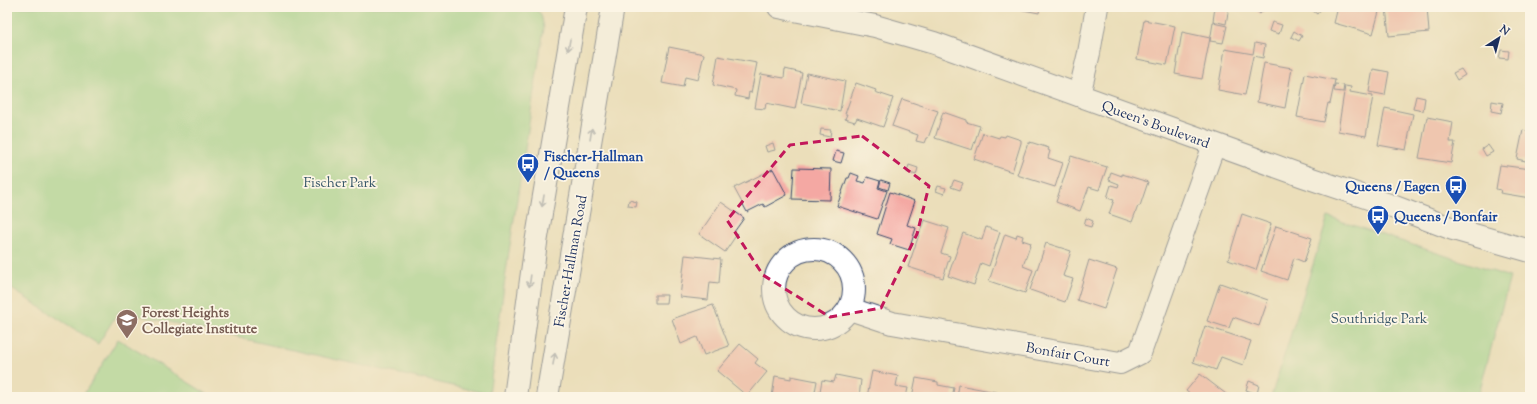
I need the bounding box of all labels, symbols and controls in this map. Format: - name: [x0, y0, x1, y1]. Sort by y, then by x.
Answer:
- north arrow: [1479, 18, 1519, 58]
- text: N: [1495, 21, 1513, 40]
- one-way arrow: [565, 39, 573, 52]
- street label: Queen's Boulevard: [1098, 97, 1212, 155]
- one-way arrow: [588, 128, 596, 141]
- place label: Fischer-Hallman / Queens: [544, 148, 644, 184]
- bus stop icon: Fischer-Hallman / Queens: [515, 151, 541, 184]
- bus stop icon: Queens / Eagen: [1443, 173, 1469, 206]
- park label: Fischer Park: [304, 174, 377, 194]
- place label: Queens / Eagen: [1345, 178, 1441, 198]
- one-way arrow: [539, 194, 547, 207]
- street label: Fischer-Hallman Road: [550, 194, 593, 329]
- bus stop icon: Queens / Bonfair: [1365, 203, 1391, 236]
- place label: Queens / Bonfair: [1394, 208, 1498, 228]
- one-way arrow: [526, 274, 534, 287]
- place label: Forest Heights Collegiate Institute: [142, 304, 258, 340]
- school or university icon: Forest Heights Collegiate Institute: [114, 307, 140, 340]
- park label: Southridge Park: [1331, 310, 1428, 330]
- street label: Bonfair Court: [1024, 339, 1111, 373]
- one-way arrow: [550, 352, 558, 365]

